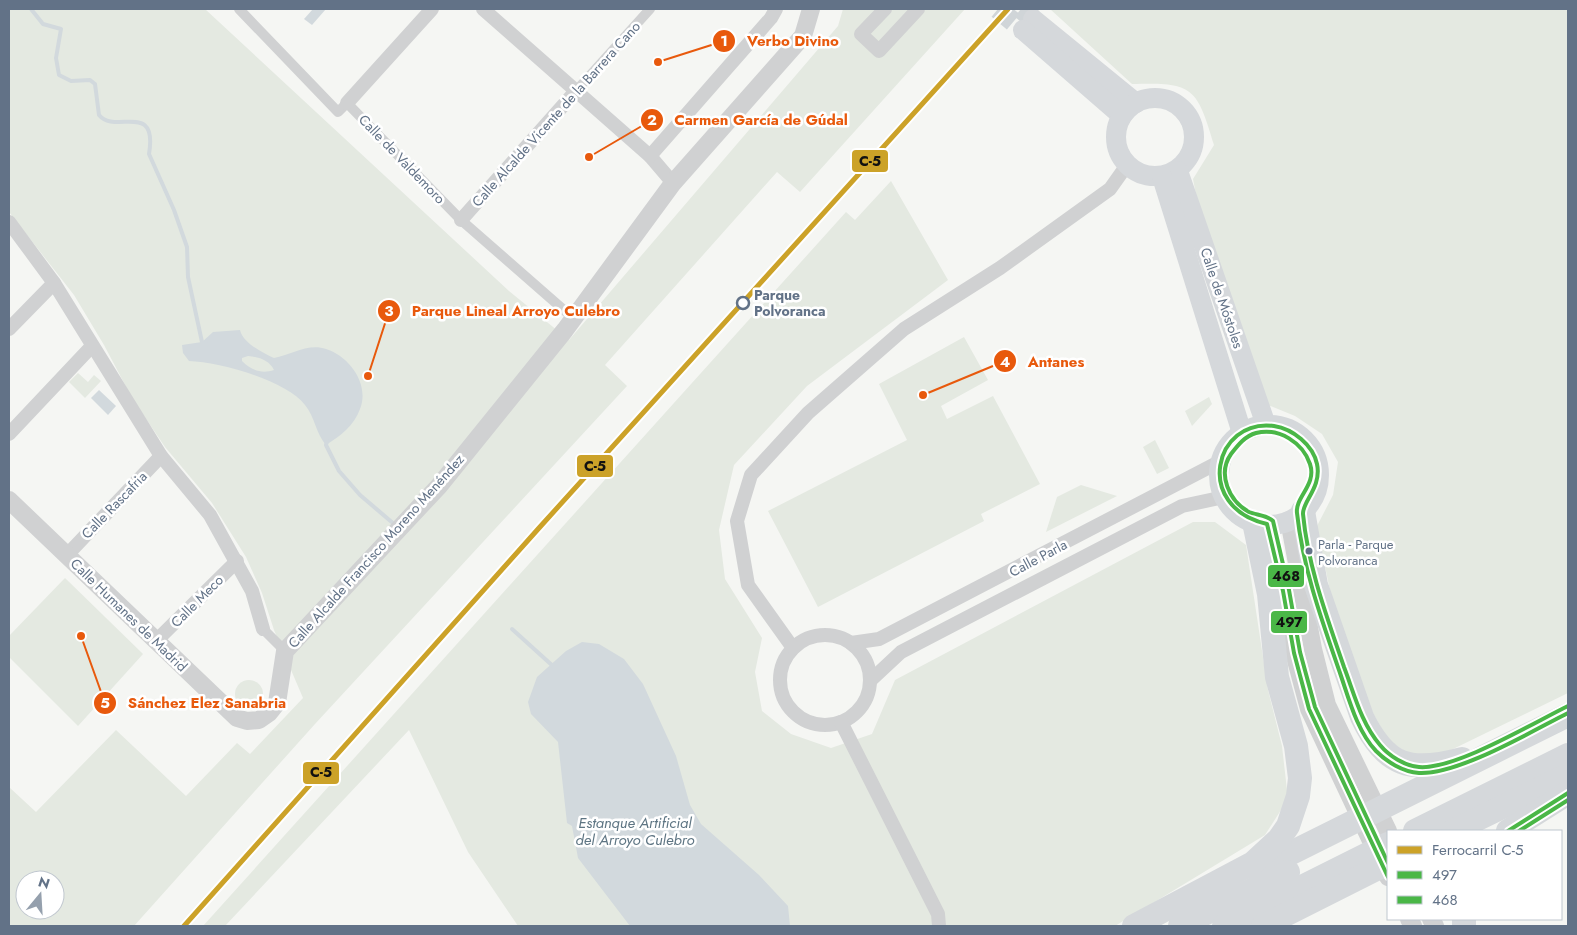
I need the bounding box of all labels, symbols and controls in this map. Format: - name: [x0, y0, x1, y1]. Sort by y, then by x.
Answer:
- street label: Calle Alcalde Vicente de la Barrera Cano: [467, 17, 645, 211]
- callout: Verbo Divino: [712, 26, 849, 56]
- text: 1: [720, 30, 728, 52]
- text: Verbo Divino: [746, 30, 839, 52]
- callout: Carmen García de Gúdal: [639, 105, 858, 135]
- text: 2: [647, 109, 657, 131]
- text: Carmen García de Gúdal: [674, 109, 848, 131]
- street label: Calle de Valdemoro: [354, 110, 450, 208]
- line badge: C-5: [851, 149, 889, 173]
- text: C-5: [859, 151, 881, 171]
- street label: Calle de Móstoles: [1195, 245, 1249, 351]
- place label: Parque Polvoranca: [754, 285, 826, 321]
- callout: Parque Lineal Arroyo Culebro: [377, 296, 630, 326]
- marker: Parque Polvoranca: [736, 296, 750, 310]
- text: 3: [384, 300, 394, 322]
- text: Parque Lineal Arroyo Culebro: [412, 300, 620, 322]
- callout: Antanes: [993, 346, 1094, 376]
- text: 4: [1000, 351, 1010, 373]
- text: Antanes: [1027, 351, 1084, 373]
- street label: Calle Alcalde Francisco Moreno Menéndez: [283, 449, 469, 652]
- line badge: C-5: [576, 454, 614, 478]
- text: C-5: [584, 456, 606, 476]
- street label: Calle Rascafria: [77, 467, 151, 543]
- street label: Calle Parla: [1006, 534, 1070, 582]
- place label: Parla - Parque Polvoranca: [1318, 535, 1394, 570]
- marker: Parla - Parque Polvoranca: [1304, 546, 1314, 556]
- street label: Calle Humanes de Madrid: [66, 554, 192, 676]
- line badge: 468: [1267, 564, 1305, 588]
- text: 468: [1272, 566, 1300, 586]
- street label: Calle Meco: [166, 570, 228, 632]
- line badge: 497: [1270, 610, 1308, 634]
- text: 497: [1275, 612, 1303, 632]
- callout: Sánchez Elez Sanabria: [93, 688, 296, 718]
- text: 5: [100, 692, 110, 714]
- text: Sánchez Elez Sanabria: [128, 692, 286, 714]
- line badge: C-5: [302, 761, 340, 785]
- text: C-5: [310, 762, 332, 782]
- water label: Estanque Artificial del Arroyo Culebro: [576, 812, 694, 851]
- legend: [1387, 830, 1562, 920]
- text: Ferrocarril C-5: [1432, 839, 1523, 861]
- text: 497: [1432, 864, 1457, 886]
- north arrow: [15, 870, 65, 920]
- text: N: [36, 871, 52, 894]
- text: 468: [1432, 889, 1458, 911]

